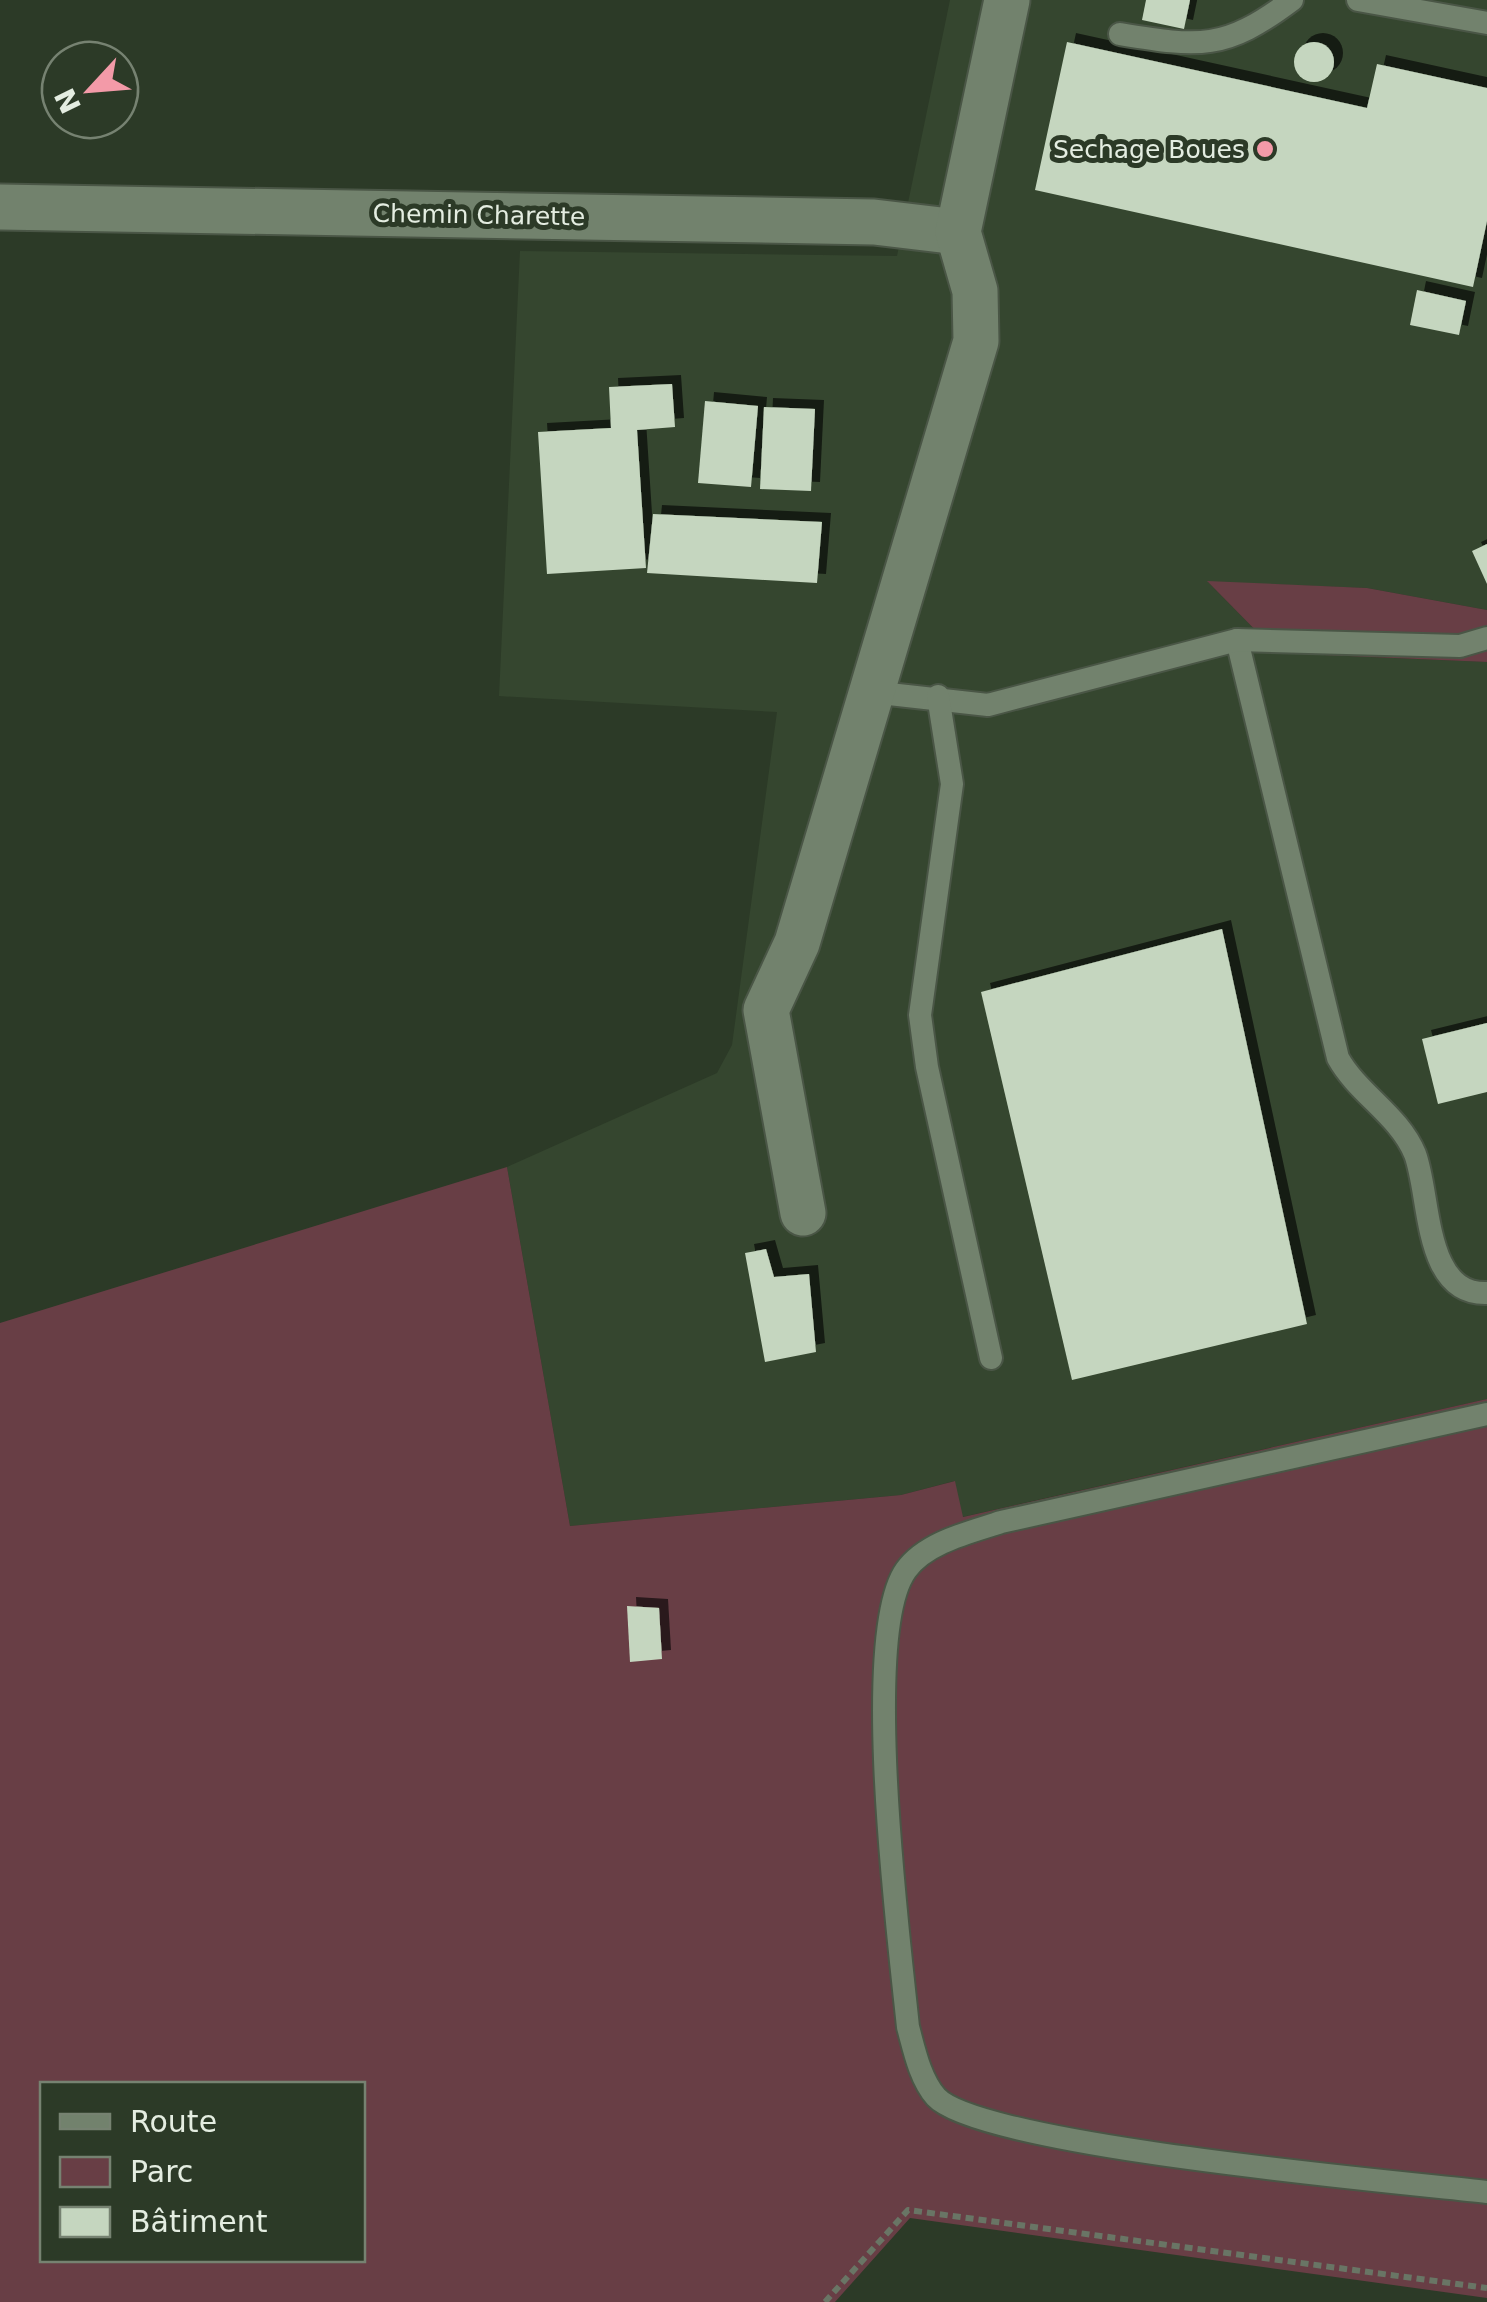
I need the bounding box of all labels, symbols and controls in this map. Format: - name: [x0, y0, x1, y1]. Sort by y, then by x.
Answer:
- north arrow: [40, 40, 140, 140]
- text: N: [48, 83, 88, 119]
- place label: Sechage Boues: [1053, 135, 1245, 164]
- marker: Sechage Boues: [1254, 138, 1276, 160]
- street label: Chemin Charette: [373, 199, 585, 231]
- legend: [40, 2082, 365, 2262]
- text: Route: [130, 2104, 217, 2139]
- text: Parc: [130, 2154, 193, 2189]
- text: Bâtiment: [130, 2204, 268, 2239]

